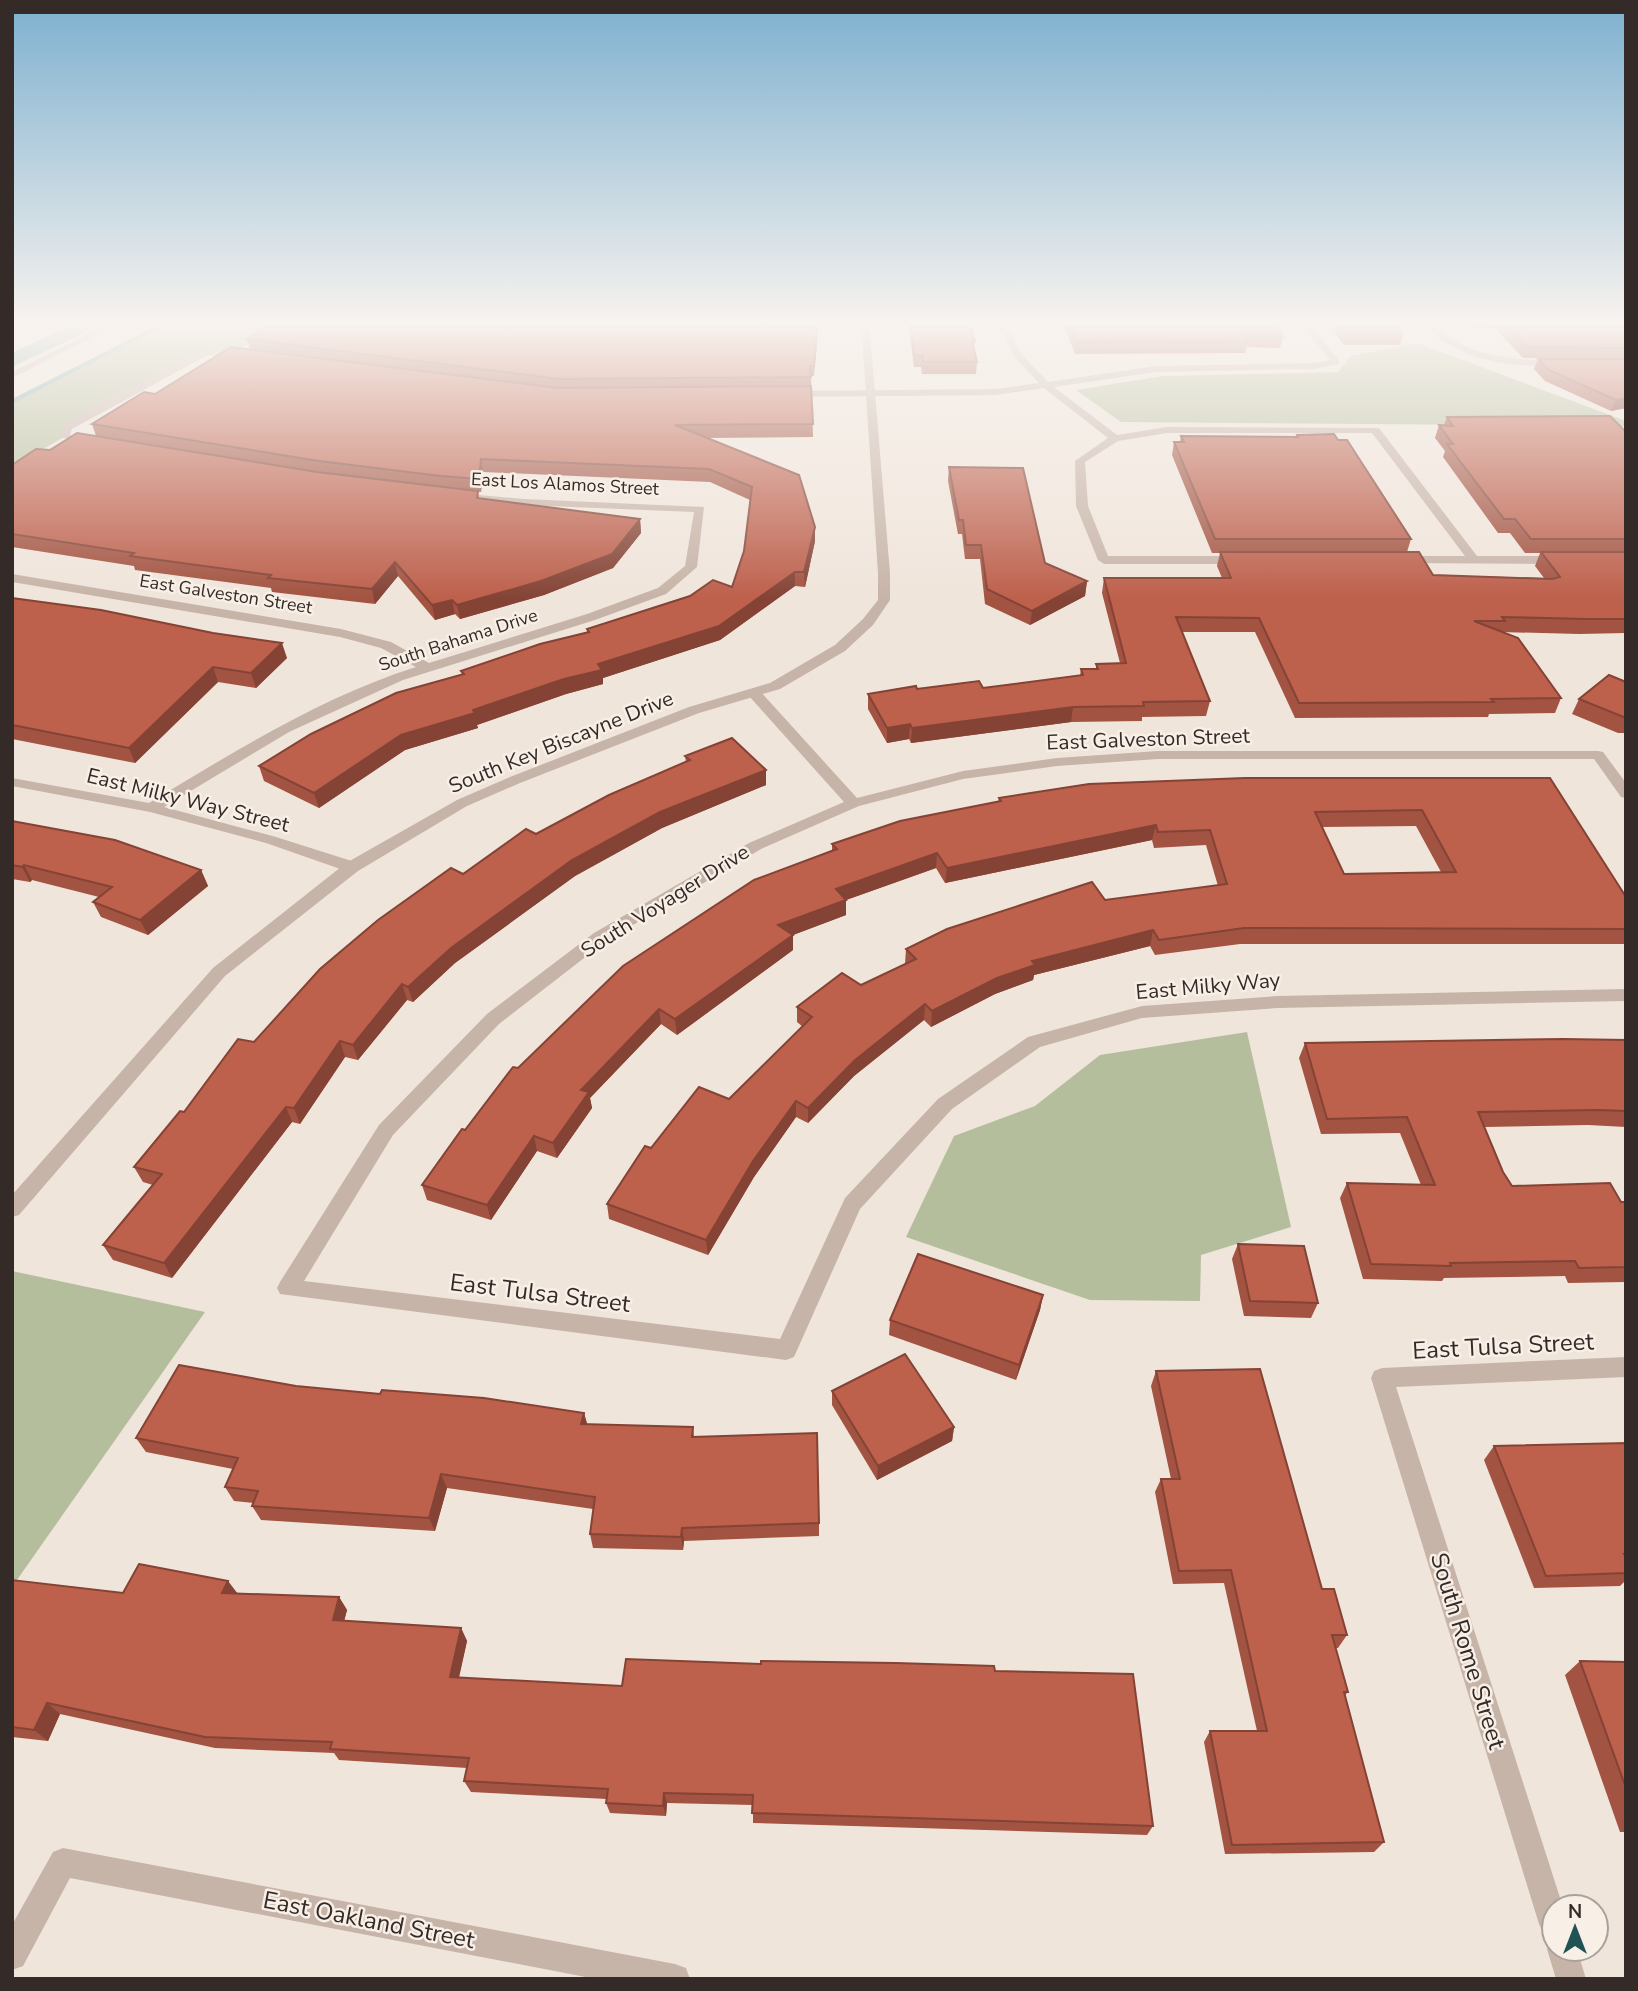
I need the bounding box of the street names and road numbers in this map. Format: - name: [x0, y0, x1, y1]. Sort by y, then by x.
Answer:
- street label: East Los Alamos Street: [470, 467, 660, 501]
- street label: East Galveston Street: [138, 568, 315, 620]
- street label: South Bahama Drive: [375, 603, 541, 677]
- street label: South Key Biscayne Drive: [444, 684, 678, 800]
- street label: East Galveston Street: [1046, 721, 1251, 757]
- street label: East Milky Way Street: [84, 761, 293, 839]
- street label: South Voyager Drive: [575, 838, 755, 964]
- street label: East Milky Way: [1135, 966, 1282, 1006]
- street label: East Tulsa Street: [448, 1266, 633, 1320]
- street label: East Tulsa Street: [1411, 1325, 1595, 1367]
- street label: South Rome Street: [1423, 1549, 1513, 1754]
- street label: East Oakland Street: [261, 1884, 478, 1956]

